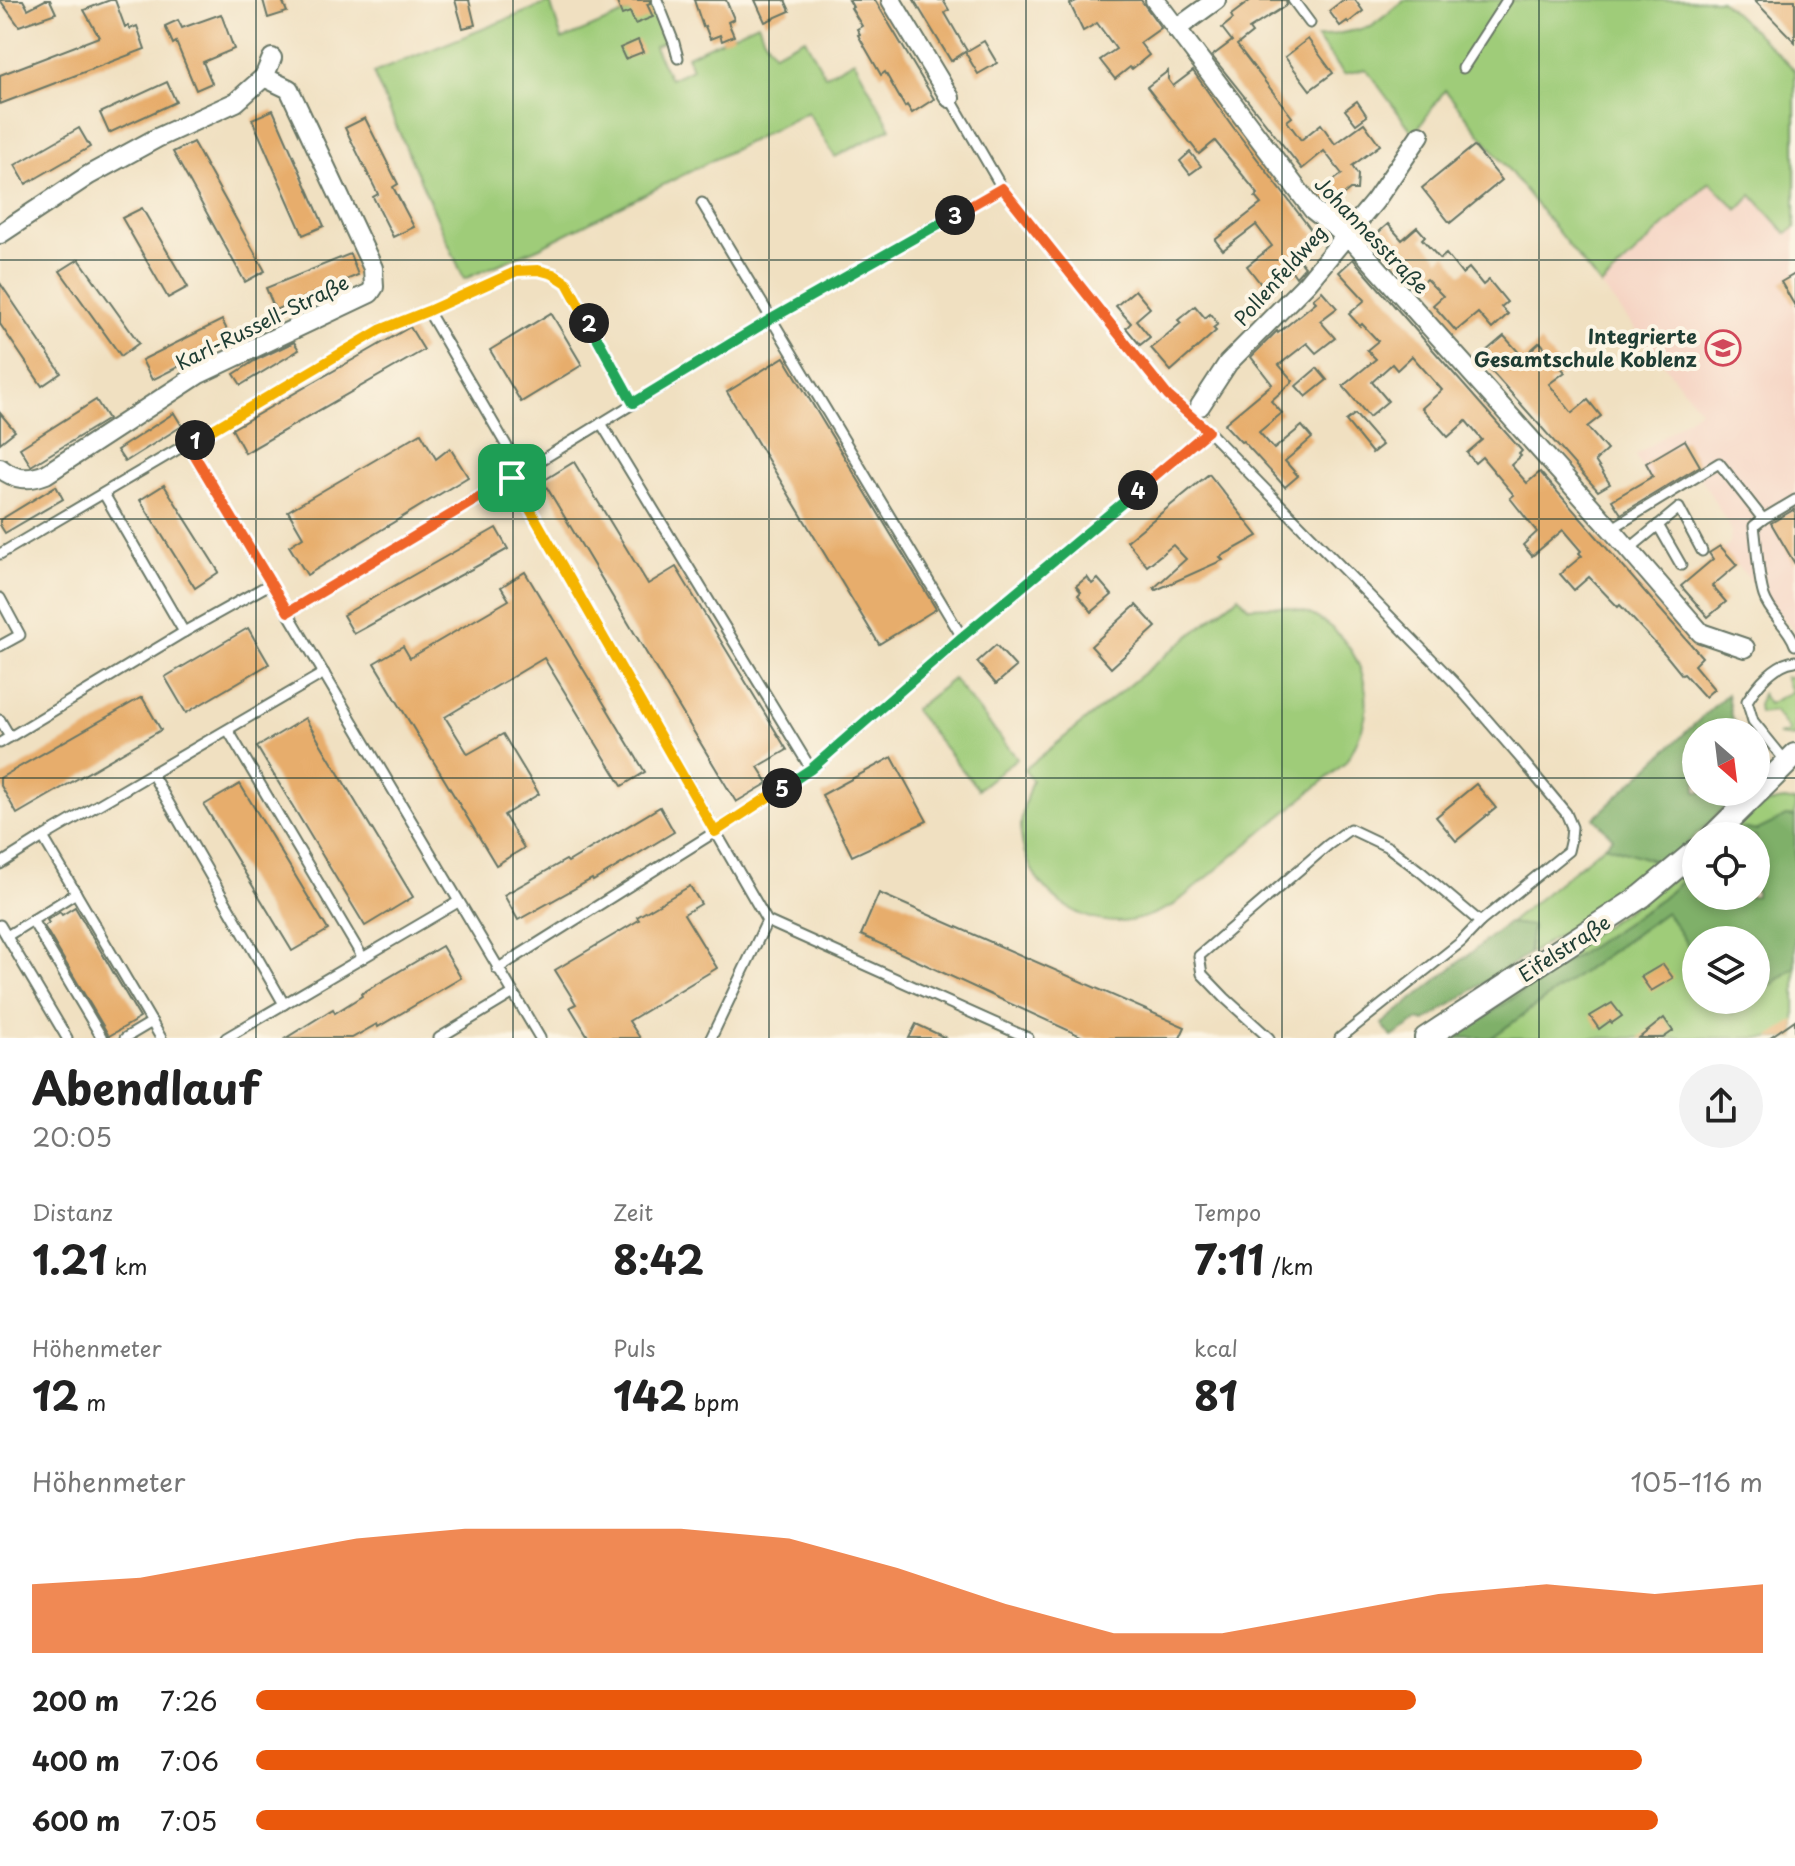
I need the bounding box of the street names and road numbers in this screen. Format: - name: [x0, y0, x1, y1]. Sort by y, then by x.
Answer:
- street label: Johannesstraße: [1308, 169, 1436, 301]
- street label: Pollenfeldweg: [1226, 218, 1334, 332]
- street label: Karl-Russell-Straße: [170, 267, 354, 377]
- street label: Eifelstraße: [1512, 907, 1616, 989]

